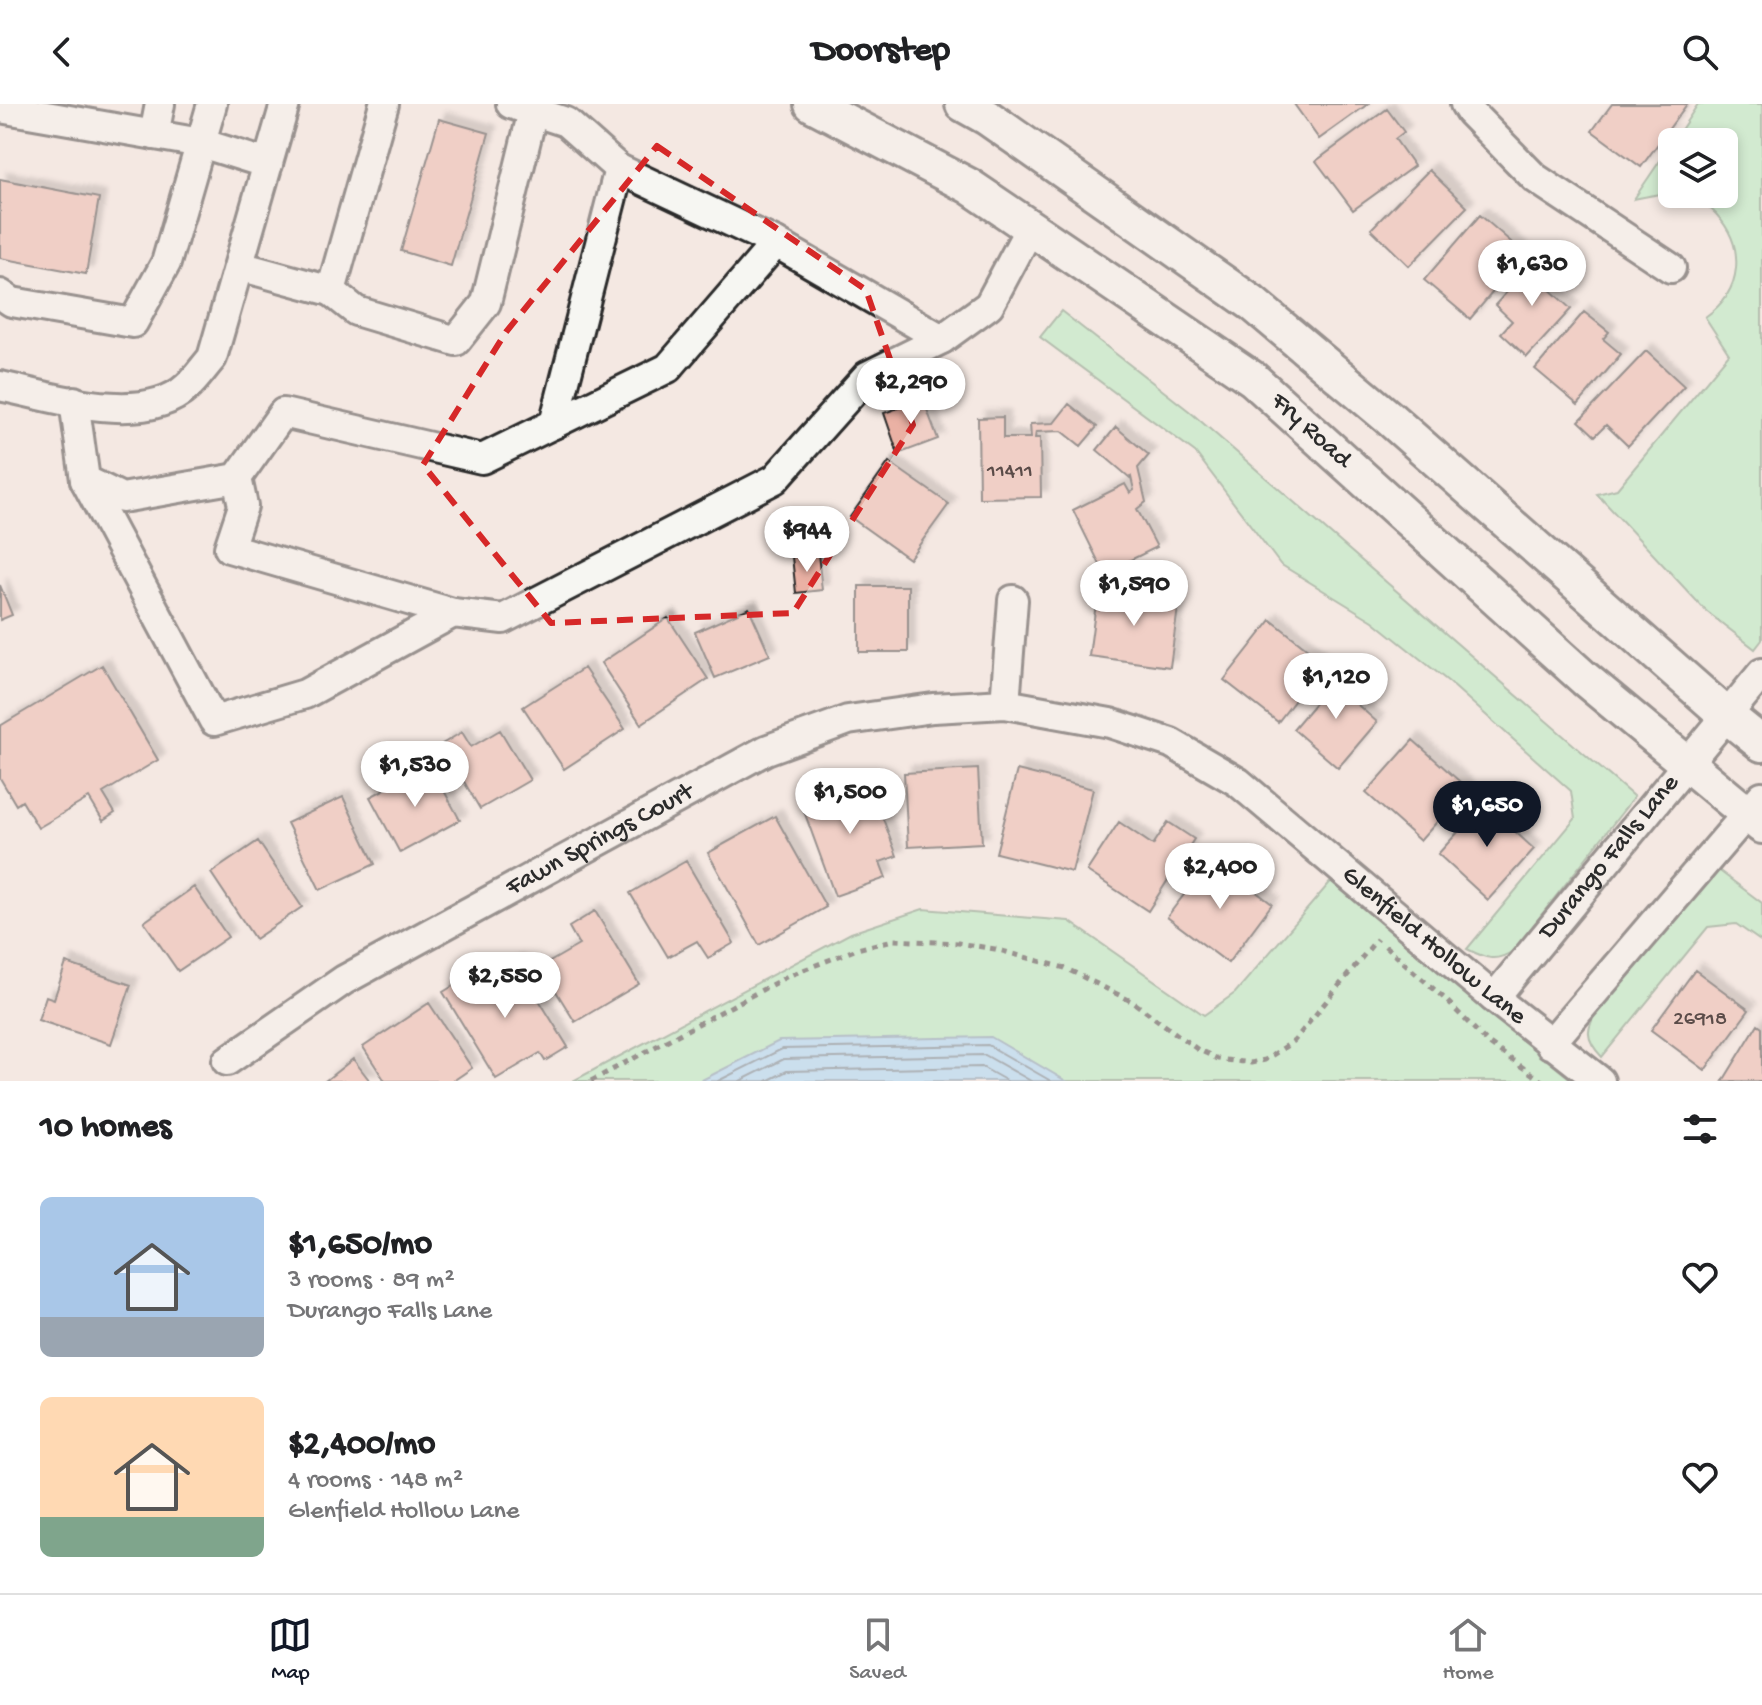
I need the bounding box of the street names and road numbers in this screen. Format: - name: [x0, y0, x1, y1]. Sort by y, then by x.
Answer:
- street label: Fry Road: [1263, 386, 1359, 477]
- street label: Durango Falls Lane: [1532, 768, 1687, 948]
- street label: Fawn Springs Court: [500, 776, 701, 904]
- street label: Glenfield Hollow Lane: [1335, 860, 1533, 1033]

